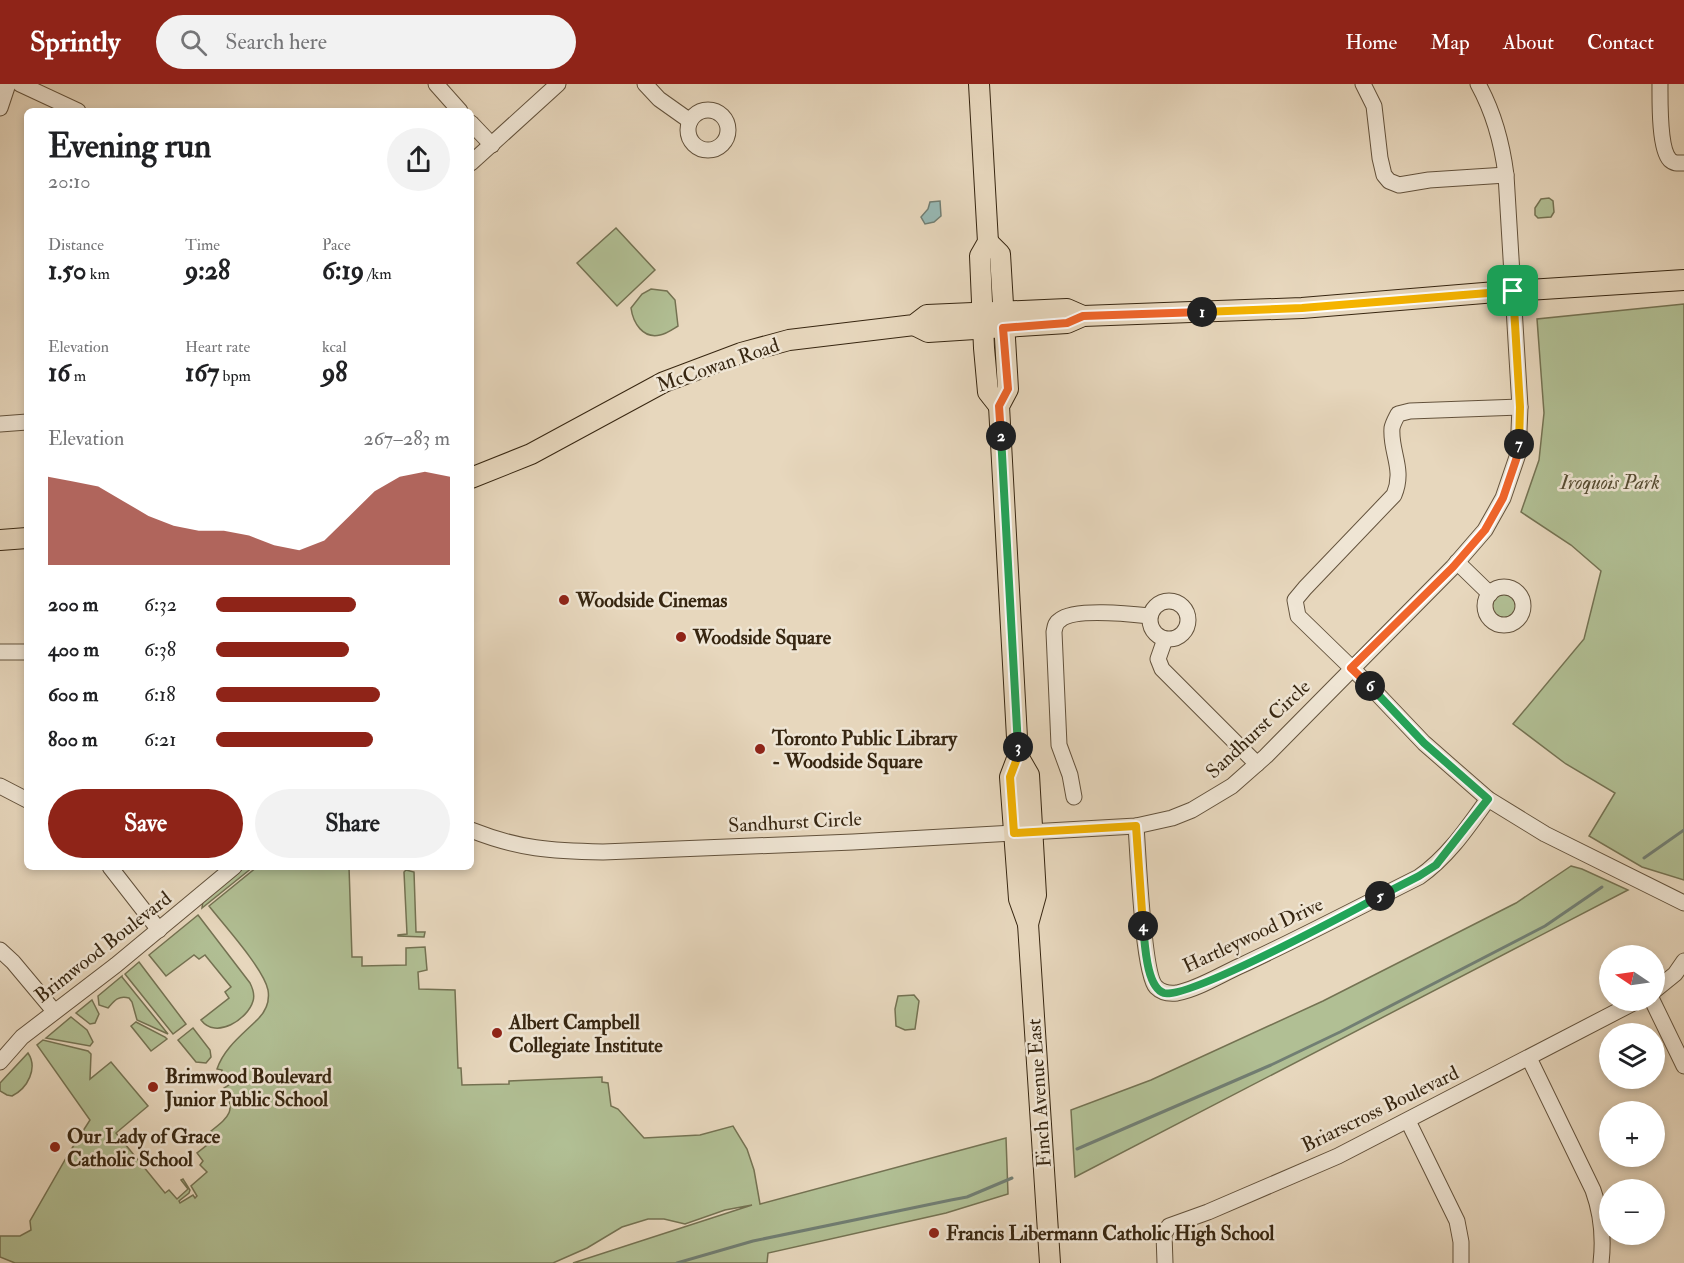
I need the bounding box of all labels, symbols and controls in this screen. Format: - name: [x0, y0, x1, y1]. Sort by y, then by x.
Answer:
- search box: [156, 15, 576, 69]
- text: Sprintly: [30, 25, 120, 60]
- icon: search: [177, 26, 210, 59]
- text: Search here: [225, 28, 327, 56]
- text: Home: [1345, 29, 1397, 56]
- text: Map: [1430, 29, 1470, 56]
- text: About: [1503, 29, 1554, 56]
- text: Contact: [1587, 29, 1654, 56]
- text: Evening run: [48, 126, 211, 167]
- button: share: [387, 128, 450, 191]
- text: 20:10: [48, 169, 91, 194]
- text: Distance: [48, 235, 104, 255]
- text: Time: [185, 235, 220, 255]
- text: Pace: [322, 235, 351, 255]
- text: 1.50: [48, 255, 86, 287]
- text: 9:28: [185, 255, 230, 287]
- text: 6:19: [322, 255, 364, 287]
- text: km: [86, 264, 110, 284]
- text: /km: [364, 264, 392, 284]
- pin: [1487, 265, 1538, 316]
- icon: arrive: [1496, 274, 1529, 307]
- pin: 1: [1187, 297, 1217, 327]
- text: 1: [1199, 302, 1205, 322]
- street label: McCowan Road: [653, 332, 783, 398]
- text: Elevation: [48, 337, 109, 357]
- text: Heart rate: [185, 337, 250, 357]
- text: kcal: [322, 337, 347, 357]
- text: 16: [48, 357, 70, 389]
- text: 167: [185, 357, 219, 389]
- text: 98: [322, 357, 348, 389]
- text: m: [70, 366, 86, 386]
- text: bpm: [219, 366, 251, 386]
- pin: 2: [986, 421, 1016, 451]
- text: Elevation: [48, 426, 124, 451]
- text: 267–283 m: [364, 426, 450, 451]
- text: 2: [997, 426, 1005, 446]
- pin: 7: [1504, 429, 1534, 459]
- text: 7: [1515, 434, 1523, 454]
- park label: Iroquois Park: [1559, 470, 1660, 495]
- place label: Woodside Cinemas: [575, 588, 727, 613]
- text: 200 m: [48, 592, 98, 617]
- text: 6:32: [144, 592, 177, 617]
- marker: Woodside Cinemas: [557, 593, 571, 607]
- place label: Woodside Square: [692, 625, 832, 651]
- marker: Woodside Square: [674, 630, 688, 644]
- text: 400 m: [48, 637, 99, 662]
- text: 6:38: [144, 637, 176, 662]
- pin: 6: [1355, 671, 1385, 701]
- street label: Sandhurst Circle: [1201, 674, 1315, 784]
- text: 6: [1366, 676, 1374, 696]
- text: 600 m: [48, 682, 98, 707]
- text: 6:18: [144, 682, 176, 707]
- place label: Toronto Public Library - Woodside Square: [771, 726, 958, 775]
- text: 800 m: [48, 727, 98, 752]
- text: 6:21: [144, 727, 176, 752]
- pin: 3: [1003, 732, 1033, 762]
- text: 3: [1015, 737, 1021, 757]
- marker: Toronto Public Library - Woodside Square: [753, 742, 767, 756]
- button: Save: [48, 789, 243, 858]
- button: Share: [255, 789, 450, 858]
- street label: Sandhurst Circle: [728, 806, 862, 838]
- pin: 5: [1365, 881, 1395, 911]
- street label: Brimwood Boulevard: [30, 886, 177, 1008]
- text: 5: [1376, 886, 1384, 906]
- street label: Hartleywood Drive: [1179, 892, 1327, 978]
- pin: 4: [1128, 911, 1158, 941]
- text: 4: [1139, 916, 1147, 936]
- north arrow: [1599, 945, 1665, 1011]
- map controls: [1599, 945, 1665, 1245]
- place label: Albert Campbell Collegiate Institute: [508, 1010, 663, 1059]
- street label: Finch Avenue East: [1021, 1017, 1057, 1168]
- button: layers: [1599, 1023, 1665, 1089]
- marker: Albert Campbell Collegiate Institute: [490, 1026, 504, 1040]
- street label: Briarscross Boulevard: [1297, 1060, 1463, 1158]
- place label: Brimwood Boulevard Junior Public School: [164, 1064, 332, 1112]
- marker: Brimwood Boulevard Junior Public School: [146, 1080, 160, 1094]
- button: +: [1599, 1101, 1665, 1167]
- place label: Our Lady of Grace Catholic School: [67, 1124, 221, 1172]
- marker: Our Lady of Grace Catholic School: [48, 1140, 62, 1154]
- button: −: [1599, 1179, 1665, 1245]
- place label: Francis Libermann Catholic High School: [946, 1221, 1275, 1247]
- marker: Francis Libermann Catholic High School: [927, 1226, 941, 1240]

